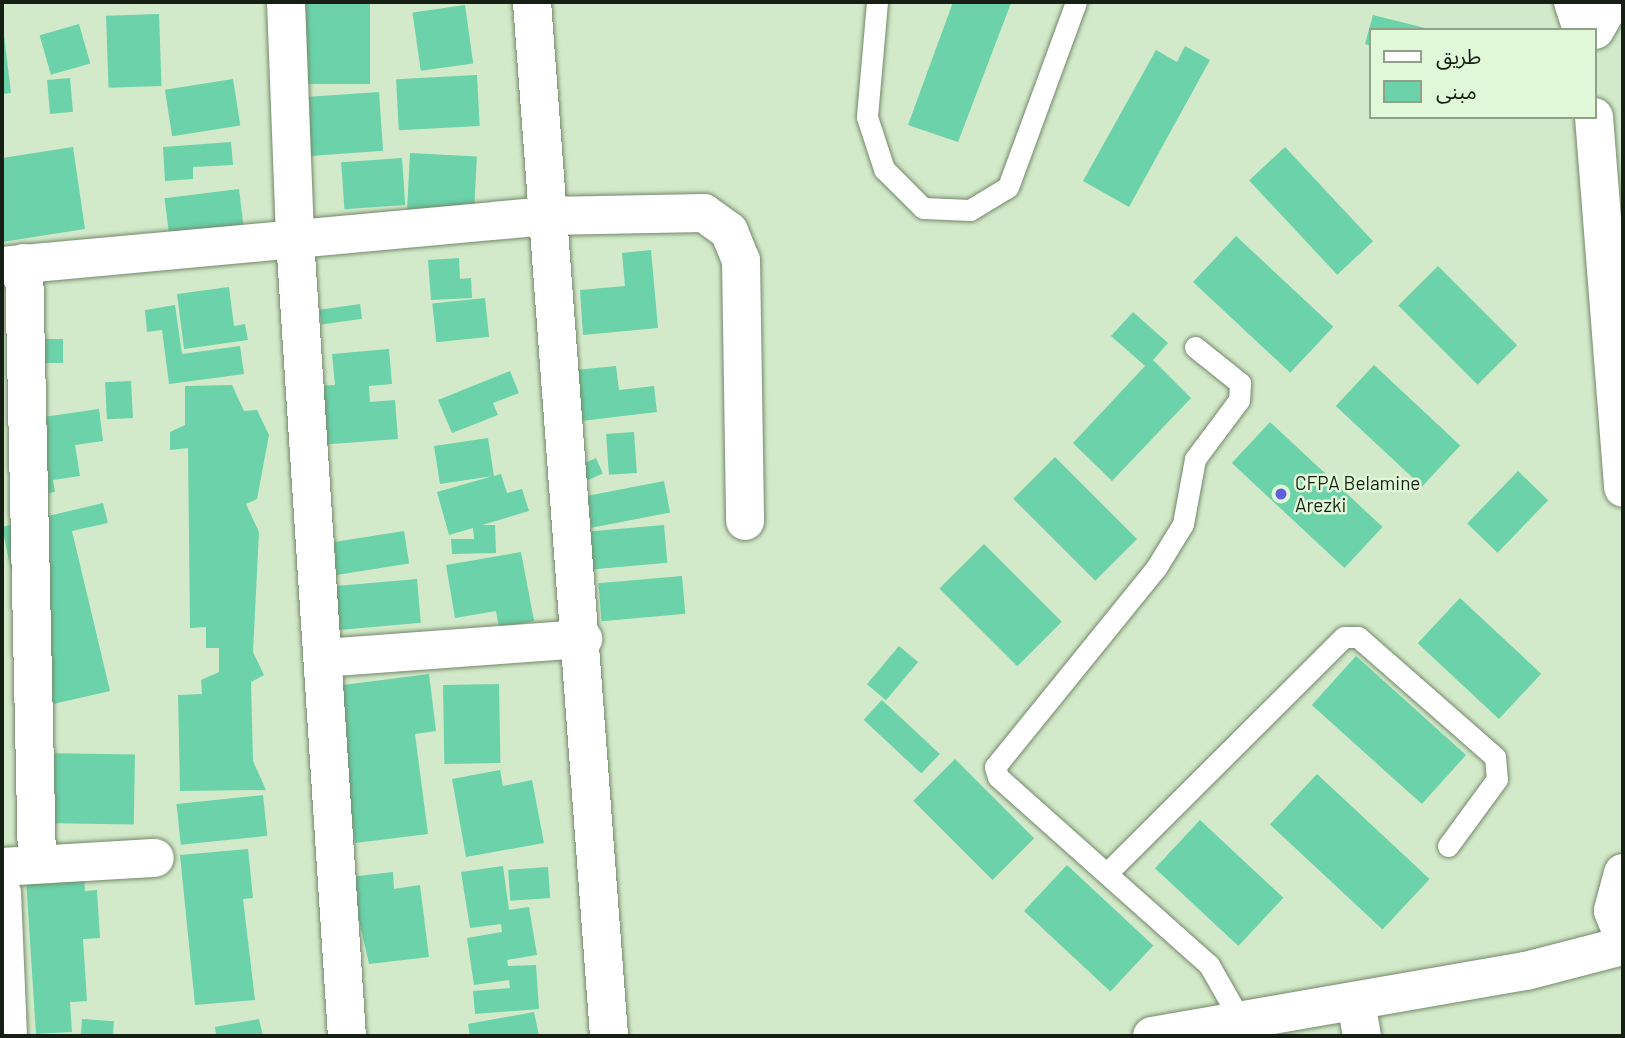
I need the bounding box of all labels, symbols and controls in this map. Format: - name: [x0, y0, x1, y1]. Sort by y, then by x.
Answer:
- legend: [1370, 28, 1597, 119]
- text: طريق: [1436, 43, 1481, 68]
- text: مبنى: [1436, 78, 1477, 103]
- place label: CFPA Belamine Arezki: [1295, 472, 1420, 516]
- marker: CFPA Belamine Arezki: [1273, 486, 1289, 502]

